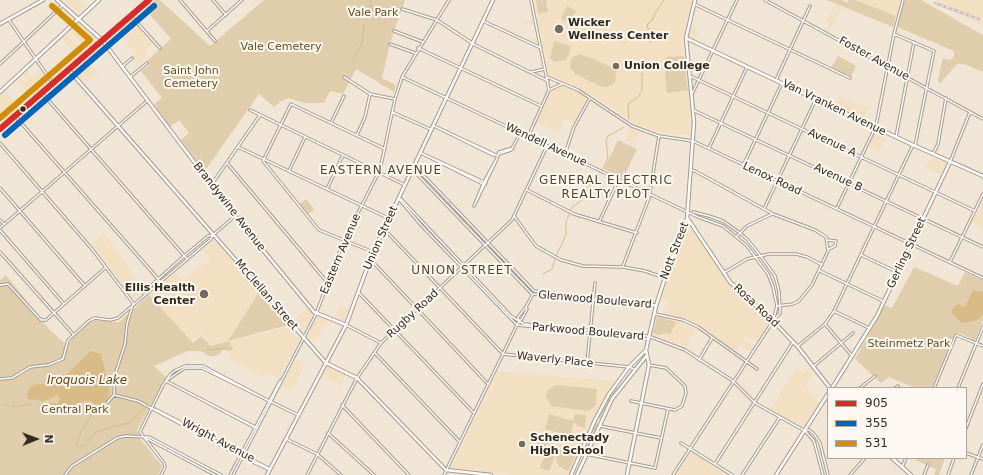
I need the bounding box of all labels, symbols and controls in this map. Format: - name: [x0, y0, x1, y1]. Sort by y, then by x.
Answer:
- park label: Vale Park: [348, 6, 398, 20]
- place label: Wicker Wellness Center: [568, 16, 668, 42]
- marker: Wicker Wellness Center: [553, 23, 565, 35]
- street label: Foster Avenue: [837, 34, 911, 84]
- park label: Vale Cemetery: [241, 40, 321, 54]
- place label: Union College: [624, 59, 710, 73]
- marker: Union College: [611, 61, 621, 71]
- park label: Saint John Cemetery: [163, 64, 219, 90]
- street label: Van Vranken Avenue: [780, 77, 888, 139]
- unlabelled marker: [18, 104, 28, 114]
- street label: Wendell Avenue: [503, 120, 589, 170]
- street label: Avenue A: [806, 126, 858, 160]
- street label: Brandywine Avenue: [190, 160, 268, 254]
- street label: Lenox Road: [740, 160, 804, 198]
- street label: Avenue B: [812, 161, 864, 195]
- district label: EASTERN AVENUE: [320, 164, 442, 178]
- district label: GENERAL ELECTRIC REALTY PLOT: [539, 174, 673, 202]
- street label: Union Street: [361, 204, 401, 272]
- street label: Eastern Avenue: [318, 212, 364, 296]
- street label: Gerling Street: [885, 215, 929, 291]
- street label: Nott Street: [658, 220, 692, 282]
- street label: McClellan Street: [232, 257, 300, 333]
- district label: UNION STREET: [411, 264, 513, 278]
- place label: Ellis Health Center: [125, 281, 195, 307]
- street label: Rosa Road: [730, 282, 782, 330]
- street label: Rugby Road: [384, 287, 442, 341]
- marker: Ellis Health Center: [198, 288, 210, 300]
- street label: Glenwood Boulevard: [538, 288, 652, 312]
- street label: Parkwood Boulevard: [531, 321, 645, 343]
- park label: Steinmetz Park: [868, 337, 950, 351]
- street label: Waverly Place: [516, 349, 594, 371]
- water label: Iroquois Lake: [47, 374, 127, 388]
- legend: [827, 387, 967, 459]
- text: 905: [865, 396, 888, 410]
- park label: Central Park: [41, 403, 109, 417]
- street label: Wright Avenue: [179, 416, 257, 466]
- text: 355: [865, 416, 888, 430]
- north arrow: [16, 419, 56, 459]
- place label: Schenectady High School: [530, 431, 609, 457]
- text: N: [42, 434, 55, 444]
- text: 531: [865, 436, 888, 450]
- marker: Schenectady High School: [517, 439, 527, 449]

